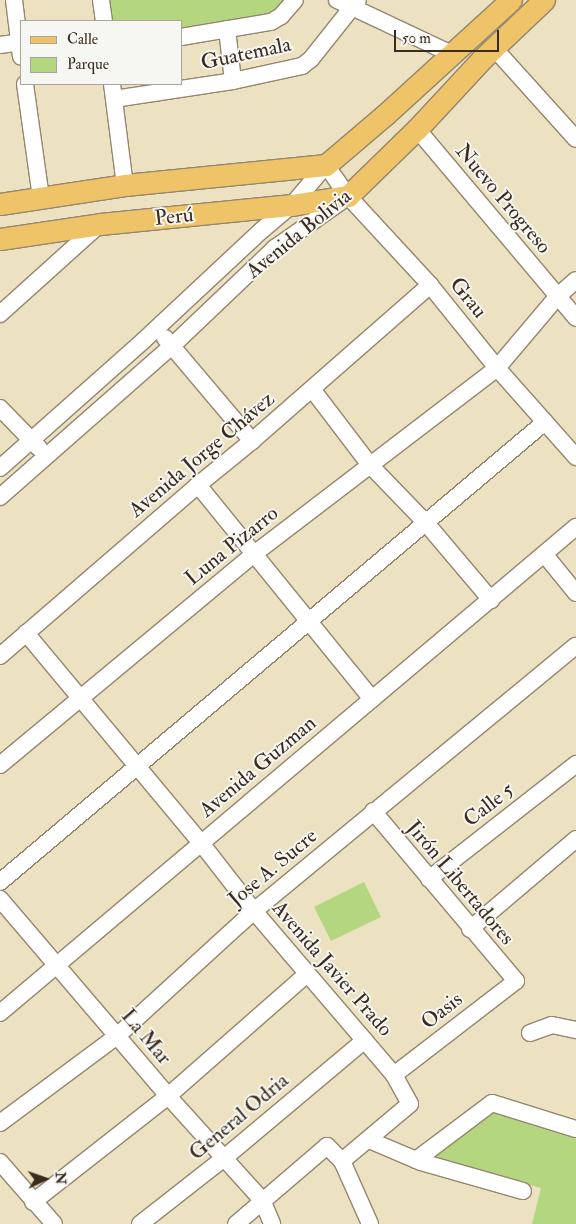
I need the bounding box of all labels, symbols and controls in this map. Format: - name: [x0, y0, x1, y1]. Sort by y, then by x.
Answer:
- legend: [20, 20, 182, 85]
- scale bar: [396, 20, 501, 52]
- text: 50 m: [402, 29, 431, 48]
- text: Calle: [67, 30, 98, 49]
- street label: Guatemala: [199, 32, 293, 76]
- text: Parque: [67, 55, 109, 74]
- street label: Nuevo Progreso: [450, 139, 556, 259]
- street label: Avenida Bolivia: [241, 184, 357, 284]
- street label: Perú: [153, 202, 195, 232]
- street label: Grau: [444, 273, 492, 323]
- street label: Avenida Jorge Chávez: [124, 387, 280, 523]
- street label: Luna Pizarro: [180, 501, 284, 591]
- street label: Avenida Guzman: [195, 711, 321, 823]
- street label: Calle 5: [459, 778, 519, 832]
- street label: Jirón Libertadores: [401, 816, 519, 950]
- street label: Jose A. Sucre: [224, 824, 322, 912]
- street label: Avenida Javier Prado: [266, 896, 398, 1042]
- street label: Oasis: [416, 987, 468, 1035]
- street label: La Mar: [115, 1004, 177, 1070]
- street label: General Odria: [184, 1068, 294, 1166]
- north arrow: [20, 1154, 70, 1204]
- text: N: [52, 1171, 69, 1185]

